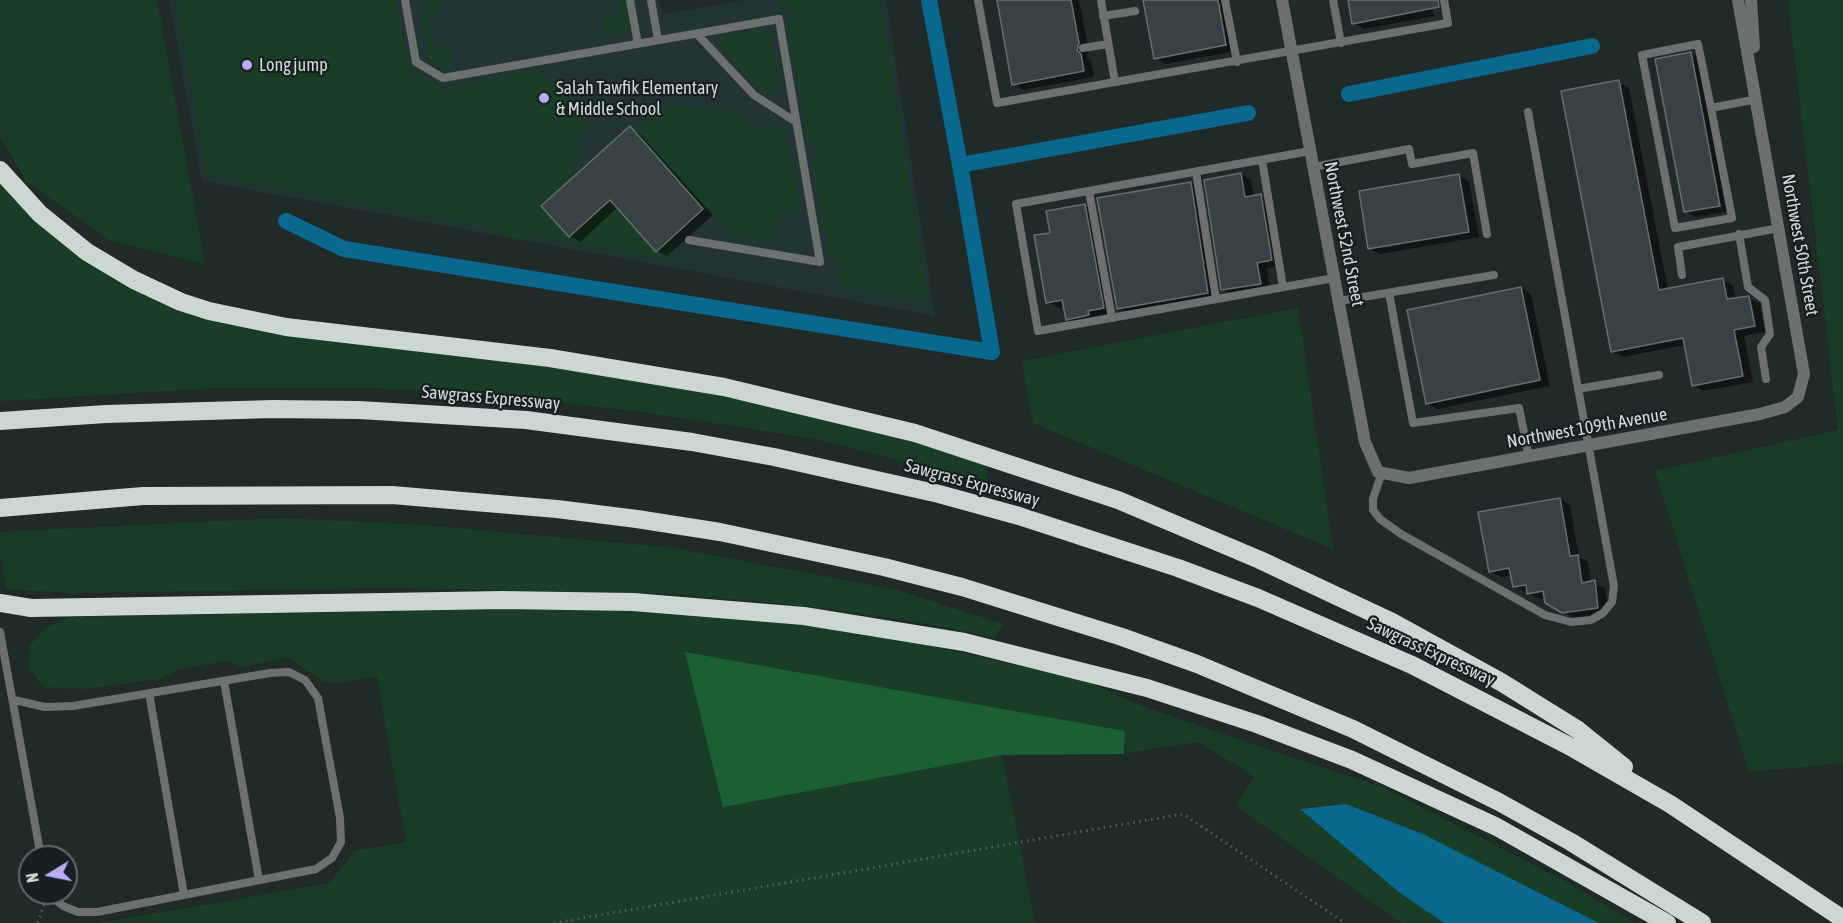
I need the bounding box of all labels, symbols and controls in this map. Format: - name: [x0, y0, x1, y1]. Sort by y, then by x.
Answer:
- place label: Long jump: [259, 54, 328, 76]
- marker: Long jump: [240, 58, 254, 72]
- place label: Salah Tawfik Elementary & Middle School: [556, 77, 718, 119]
- marker: Salah Tawfik Elementary & Middle School: [537, 91, 551, 105]
- street label: Northwest 52nd Street: [1319, 160, 1369, 308]
- street label: Northwest 50th Street: [1777, 172, 1823, 318]
- street label: Sawgrass Expressway: [421, 381, 561, 415]
- street label: Northwest 109th Avenue: [1505, 403, 1669, 453]
- street label: Sawgrass Expressway: [902, 455, 1042, 511]
- street label: Sawgrass Expressway: [1363, 613, 1499, 691]
- north arrow: [18, 845, 78, 905]
- text: N: [23, 872, 42, 884]

